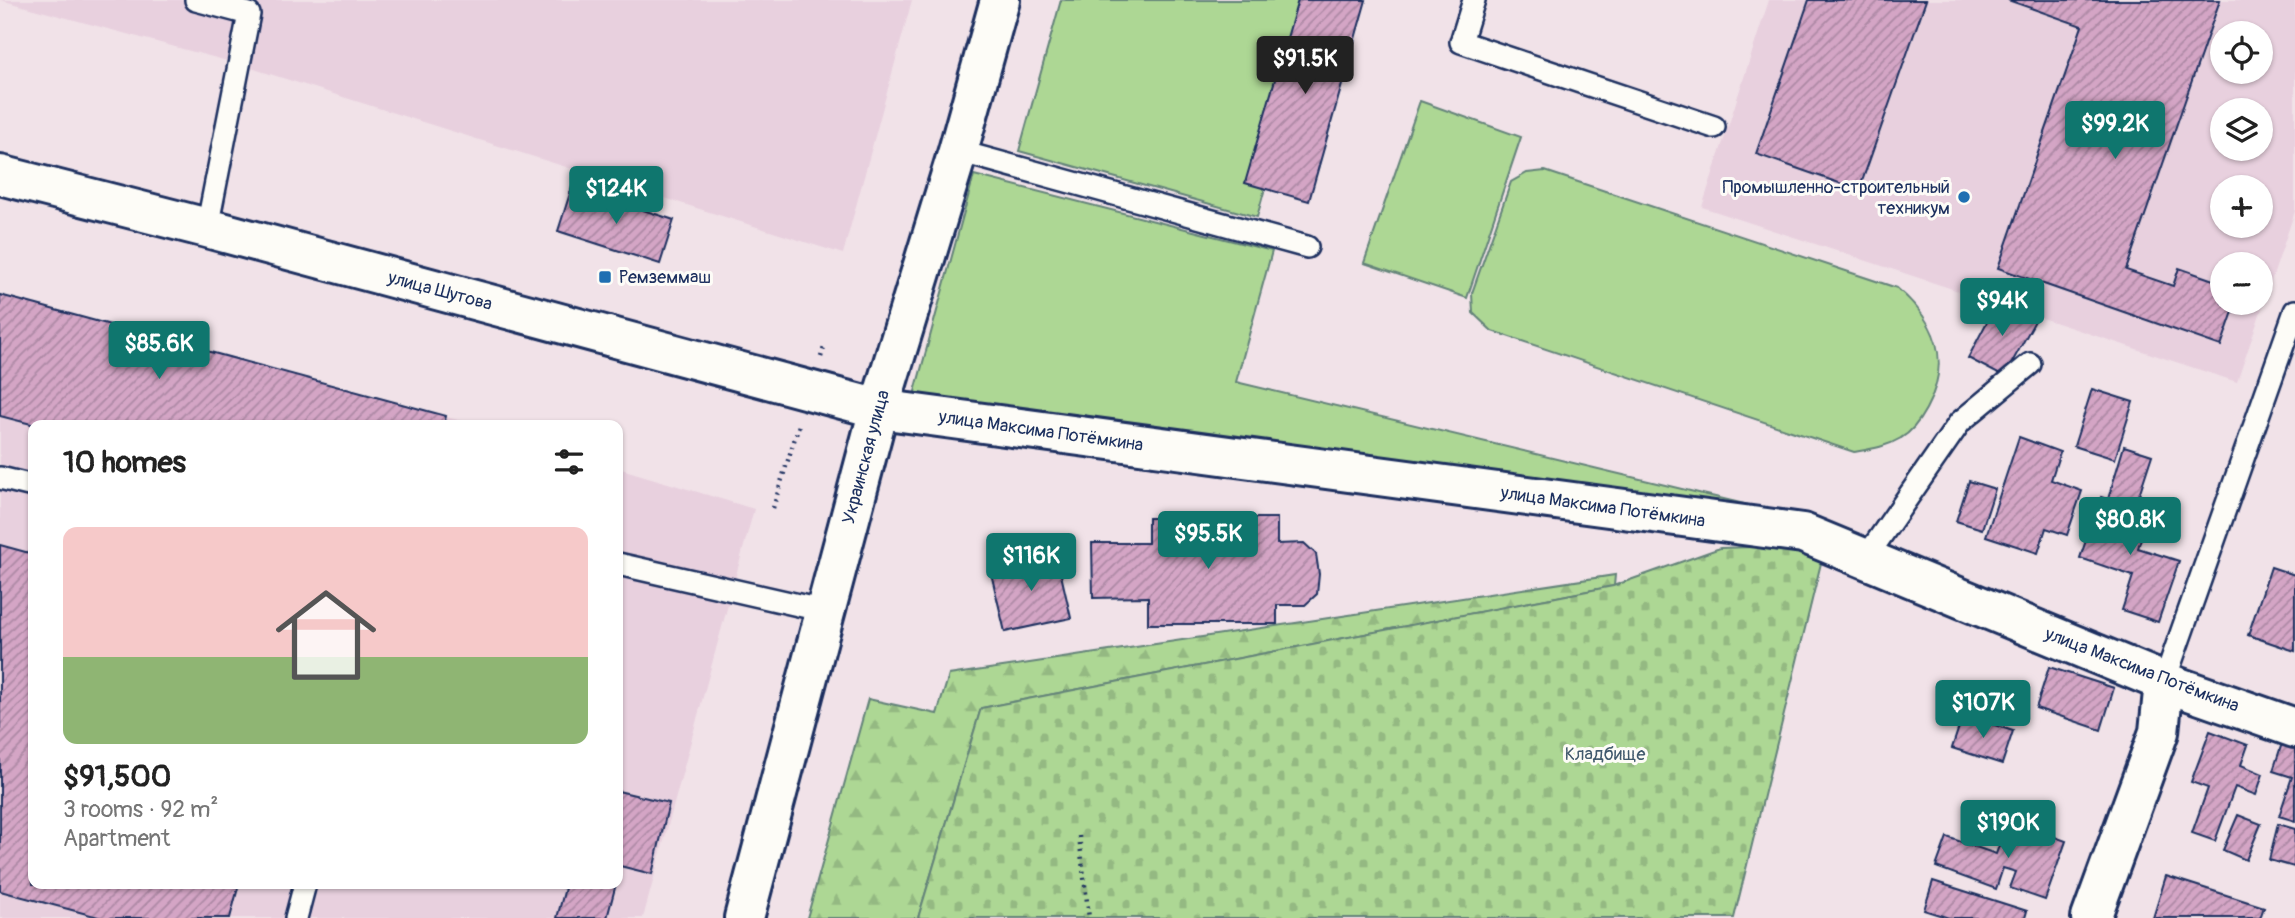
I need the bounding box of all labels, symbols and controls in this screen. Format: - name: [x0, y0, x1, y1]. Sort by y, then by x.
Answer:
- map controls: [2210, 21, 2273, 315]
- button: locate: [2210, 21, 2273, 84]
- pin: $91.5K: [1248, 36, 1362, 96]
- text: $91.5K: [1273, 44, 1337, 73]
- button: layers: [2210, 98, 2273, 161]
- pin: $99.2K: [2058, 102, 2172, 161]
- text: $99.2K: [2081, 109, 2149, 138]
- pin: $124K: [567, 166, 665, 226]
- text: $124K: [585, 174, 647, 203]
- button: +: [2210, 175, 2273, 238]
- place label: Промышленно-строительный техникум: [1722, 176, 1950, 220]
- marker: Промышленно-строительный техникум: [1956, 189, 1972, 205]
- button: −: [2210, 252, 2273, 315]
- street label: улица Шутова: [384, 266, 495, 316]
- place label: Ремземмаш: [619, 266, 711, 289]
- marker: Ремземмаш: [597, 269, 613, 285]
- pin: $94K: [1961, 278, 2043, 338]
- text: $94K: [1976, 286, 2028, 315]
- pin: $85.6K: [102, 322, 216, 381]
- text: $85.6K: [125, 329, 193, 358]
- street label: Украинская улица: [837, 387, 895, 527]
- street label: улица Максима Потёмкина: [936, 405, 1145, 457]
- icon: filters: [550, 443, 588, 481]
- text: 10 homes: [63, 444, 186, 481]
- street label: улица Максима Потёмкина: [1498, 481, 1707, 533]
- pin: $80.8K: [2073, 498, 2187, 557]
- text: $80.8K: [2095, 505, 2165, 534]
- pin: $95.5K: [1151, 512, 1265, 571]
- text: $95.5K: [1174, 519, 1242, 548]
- pin: $116K: [982, 534, 1080, 593]
- text: $116K: [1002, 541, 1060, 570]
- icon: home: [263, 572, 389, 698]
- street label: улица Максима Потёмкина: [2041, 622, 2242, 718]
- pin: $107K: [1934, 680, 2032, 740]
- text: $107K: [1951, 688, 2015, 717]
- park label: Кладбище: [1565, 743, 1645, 766]
- text: $91,500: [63, 758, 171, 795]
- text: 3 rooms · 92 m²: [63, 795, 218, 824]
- pin: $190K: [1959, 800, 2057, 860]
- text: $190K: [1977, 808, 2039, 837]
- text: Apartment: [63, 824, 170, 853]

